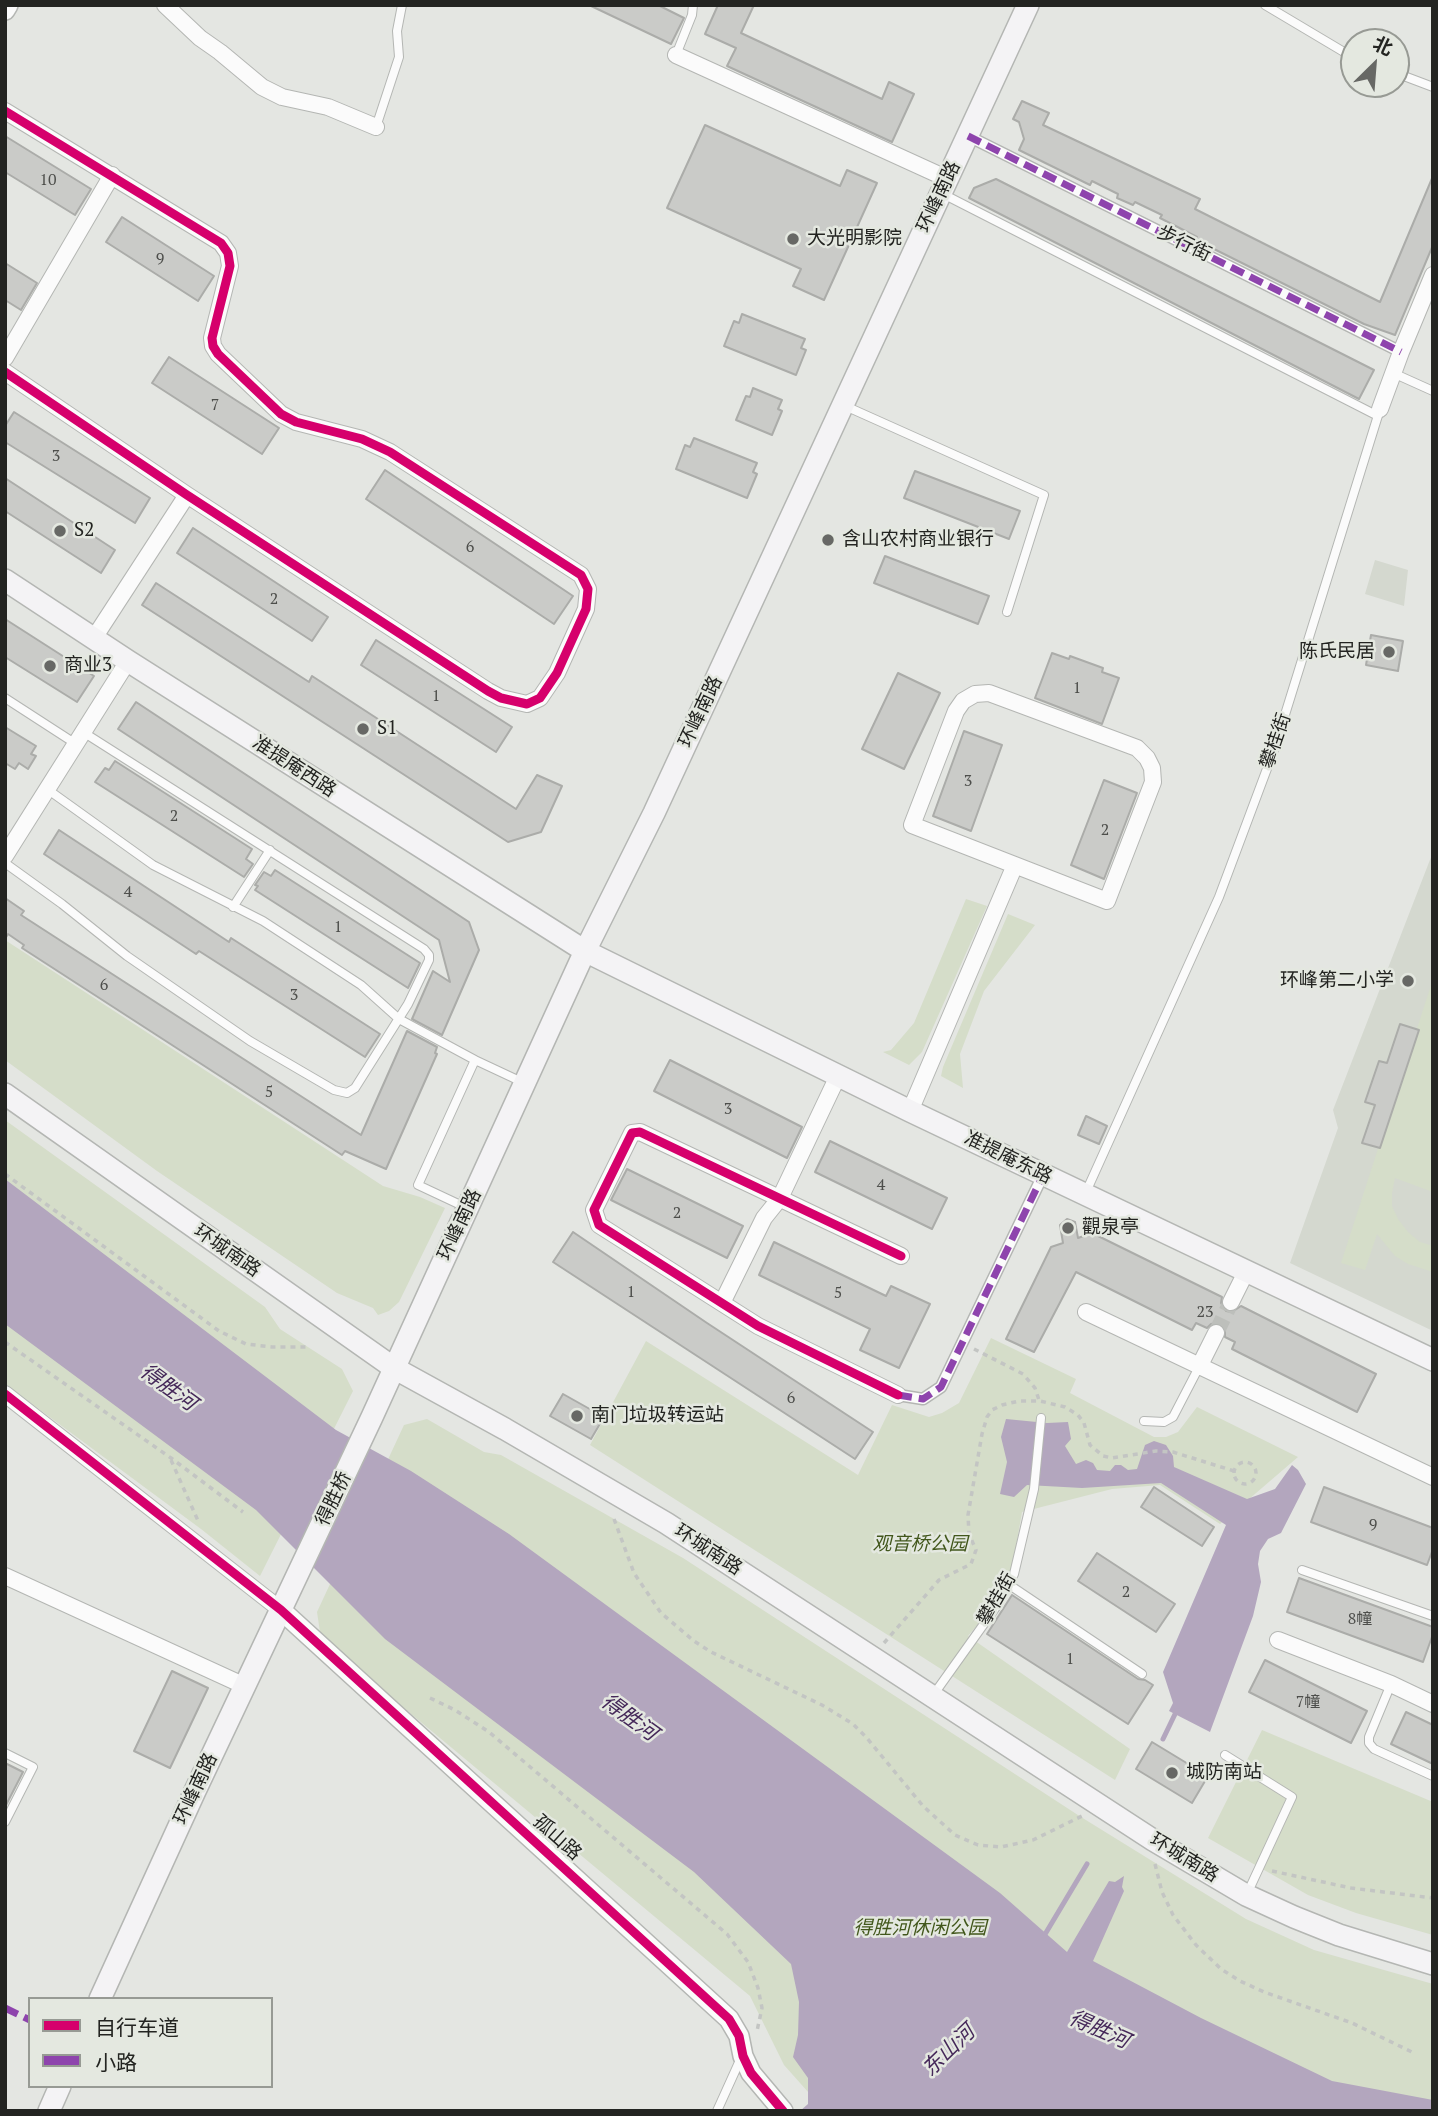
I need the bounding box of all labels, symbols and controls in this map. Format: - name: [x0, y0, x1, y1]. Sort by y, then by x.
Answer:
- north arrow: [1340, 28, 1410, 98]
- text: 北: [1369, 30, 1397, 61]
- street label: 环峰南路: [913, 158, 965, 236]
- house number: 10: [39, 170, 57, 190]
- street label: 步行街: [1153, 221, 1215, 267]
- place label: 大光明影院: [807, 228, 902, 250]
- marker: 大光明影院: [785, 231, 801, 247]
- house number: 9: [156, 249, 164, 269]
- house number: 7: [211, 395, 219, 415]
- house number: 3: [52, 446, 60, 466]
- place label: S2: [74, 520, 94, 542]
- marker: S2: [52, 523, 68, 539]
- place label: 含山农村商业银行: [842, 529, 994, 551]
- marker: 含山农村商业银行: [820, 532, 836, 548]
- house number: 6: [466, 537, 474, 557]
- house number: 2: [270, 589, 278, 609]
- place label: 陈氏民居: [1299, 641, 1375, 663]
- marker: 陈氏民居: [1381, 644, 1397, 660]
- place label: 商业3: [64, 655, 112, 677]
- marker: 商业3: [42, 658, 58, 674]
- street label: 环峰南路: [675, 673, 727, 751]
- house number: 1: [1073, 678, 1081, 698]
- house number: 1: [432, 686, 440, 706]
- street label: 攀桂街: [1256, 710, 1296, 772]
- place label: S1: [377, 718, 397, 740]
- marker: S1: [355, 721, 371, 737]
- street label: 准提庵西路: [248, 732, 340, 802]
- house number: 3: [964, 771, 972, 791]
- house number: 2: [170, 806, 178, 826]
- house number: 2: [1101, 820, 1109, 840]
- house number: 4: [124, 882, 132, 902]
- house number: 1: [334, 917, 342, 937]
- place label: 环峰第二小学: [1280, 970, 1394, 992]
- marker: 环峰第二小学: [1400, 973, 1416, 989]
- house number: 6: [100, 975, 108, 995]
- house number: 3: [290, 985, 298, 1005]
- house number: 5: [265, 1082, 273, 1102]
- house number: 3: [724, 1099, 732, 1119]
- street label: 准提庵东路: [960, 1127, 1056, 1189]
- house number: 4: [877, 1175, 885, 1195]
- street label: 环峰南路: [434, 1186, 486, 1264]
- house number: 2: [673, 1203, 681, 1223]
- place label: 觀泉亭: [1082, 1217, 1139, 1239]
- street label: 环城南路: [189, 1220, 265, 1282]
- marker: 觀泉亭: [1060, 1220, 1076, 1236]
- house number: 1: [627, 1282, 635, 1302]
- house number: 5: [834, 1283, 842, 1303]
- house number: 23: [1196, 1302, 1214, 1322]
- water label: 得胜河: [135, 1359, 201, 1417]
- house number: 6: [787, 1388, 795, 1408]
- place label: 南门垃圾转运站: [591, 1405, 724, 1427]
- marker: 南门垃圾转运站: [569, 1408, 585, 1424]
- street label: 得胜桥: [312, 1468, 356, 1530]
- house number: 9: [1369, 1515, 1377, 1535]
- street label: 环城南路: [670, 1520, 746, 1580]
- park label: 观音桥公园: [873, 1534, 967, 1556]
- street label: 攀桂街: [973, 1569, 1021, 1629]
- house number: 2: [1122, 1582, 1130, 1602]
- house number: 8幢: [1348, 1609, 1372, 1629]
- house number: 1: [1066, 1649, 1074, 1669]
- water label: 得胜河: [596, 1689, 662, 1747]
- house number: 7幢: [1296, 1692, 1320, 1712]
- street label: 环峰南路: [170, 1750, 222, 1828]
- place label: 城防南站: [1186, 1762, 1262, 1784]
- marker: 城防南站: [1164, 1765, 1180, 1781]
- street label: 孤山路: [528, 1810, 586, 1866]
- street label: 环城南路: [1146, 1829, 1222, 1887]
- park label: 得胜河休闲公园: [854, 1918, 986, 1940]
- legend: [28, 1997, 273, 2088]
- water label: 得胜河: [1065, 2006, 1133, 2054]
- text: 自行车道: [95, 2013, 179, 2041]
- water label: 东山河: [918, 2020, 980, 2082]
- text: 小路: [95, 2048, 137, 2076]

